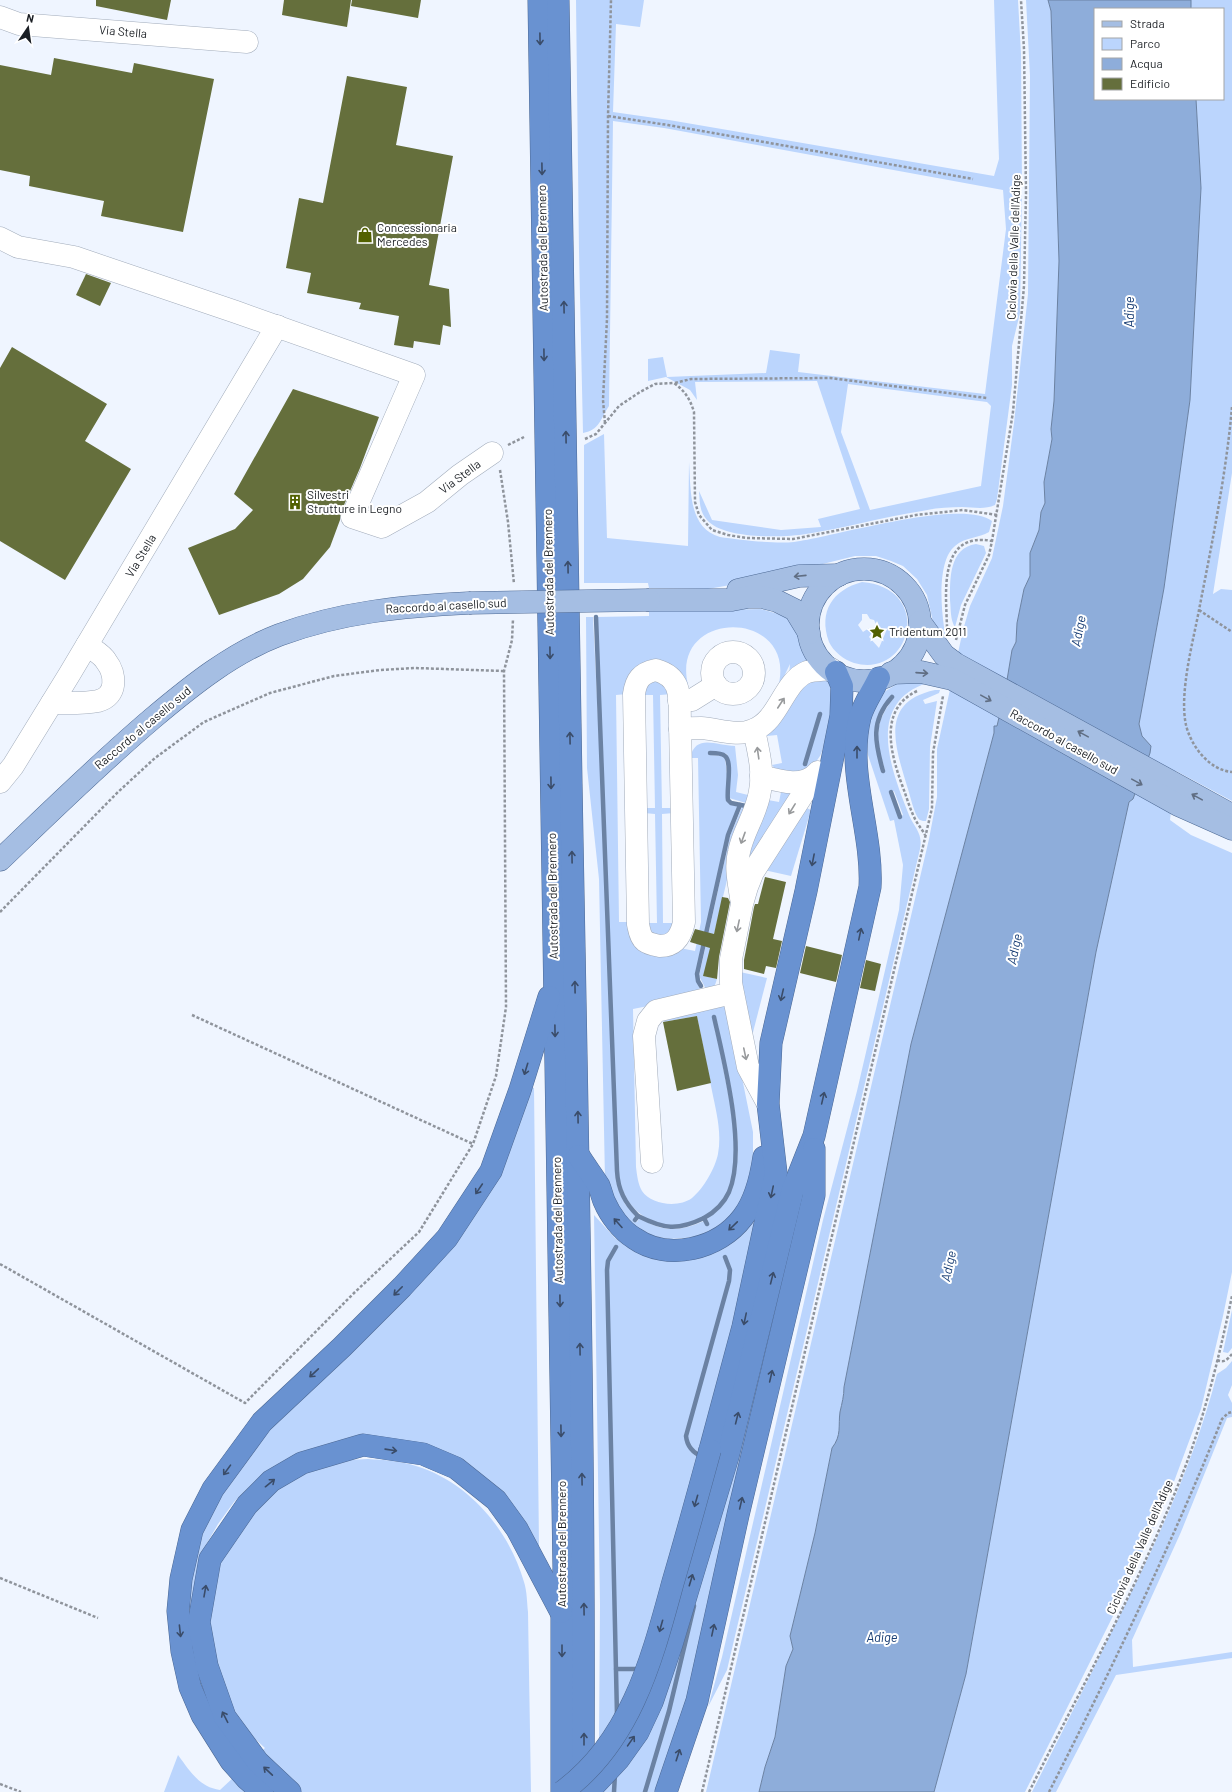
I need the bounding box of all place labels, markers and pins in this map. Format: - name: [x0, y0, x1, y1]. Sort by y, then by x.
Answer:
- place label: Concessionaria Mercedes: [377, 220, 457, 248]
- shop icon: Concessionaria Mercedes: [356, 226, 374, 244]
- place label: Silvestri Strutture in Legno: [307, 487, 402, 515]
- building icon: Silvestri Strutture in Legno: [286, 493, 304, 511]
- place icon: Tridentum 2011: [868, 623, 886, 641]
- place label: Tridentum 2011: [889, 624, 966, 638]

